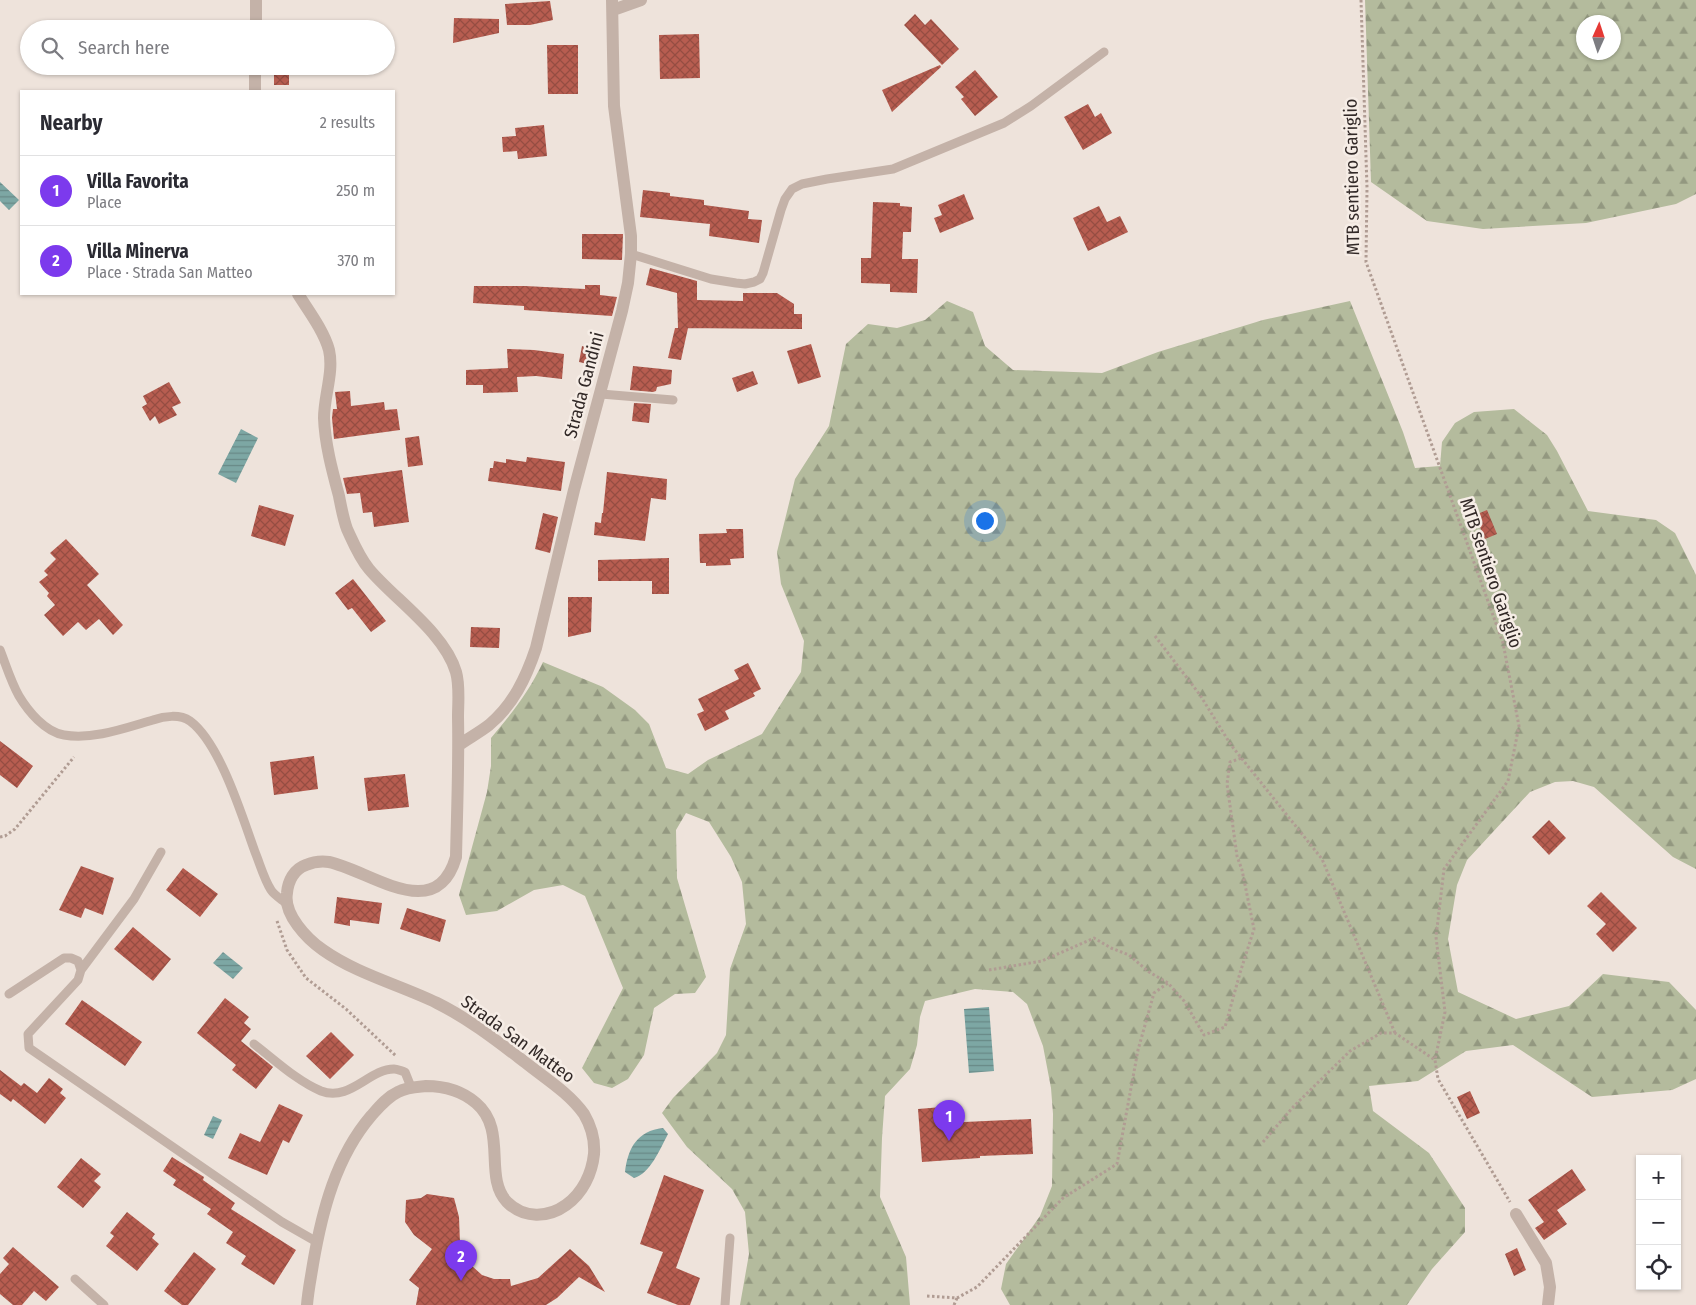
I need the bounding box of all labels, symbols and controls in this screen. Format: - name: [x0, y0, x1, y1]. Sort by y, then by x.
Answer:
- north arrow: [1576, 15, 1621, 60]
- search box: [20, 20, 395, 75]
- icon: search: [38, 34, 66, 62]
- text: Search here: [78, 36, 170, 59]
- street label: MTB sentiero Gariglio: [1340, 98, 1364, 256]
- text: Nearby: [40, 110, 102, 136]
- text: 2 results: [320, 113, 375, 132]
- text: Villa Favorita: [87, 170, 189, 193]
- text: 1: [53, 181, 59, 200]
- text: 250 m: [336, 181, 375, 200]
- text: Place: [87, 193, 122, 212]
- text: Villa Minerva: [87, 240, 189, 263]
- text: 2: [52, 251, 60, 270]
- text: 370 m: [337, 251, 375, 270]
- text: Place · Strada San Matteo: [87, 263, 253, 282]
- street label: Strada Gandini: [559, 330, 609, 440]
- street label: MTB sentiero Gariglio: [1455, 495, 1527, 651]
- your location: [972, 508, 998, 534]
- street label: Strada San Matteo: [457, 990, 579, 1088]
- pin: 1: [933, 1100, 965, 1141]
- map controls: [1636, 1155, 1681, 1290]
- button: +: [1636, 1155, 1681, 1200]
- button: −: [1636, 1200, 1681, 1245]
- pin: 2: [445, 1240, 477, 1281]
- button: locate: [1636, 1245, 1681, 1290]

